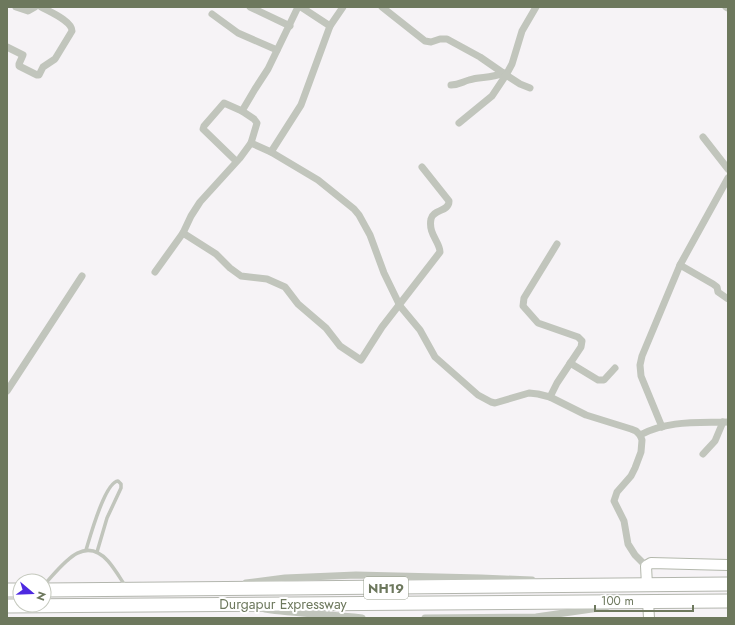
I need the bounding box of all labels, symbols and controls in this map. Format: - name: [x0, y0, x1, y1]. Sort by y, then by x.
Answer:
- north arrow: [12, 573, 52, 613]
- road number: NH19: [364, 577, 408, 599]
- scale bar: [595, 587, 693, 613]
- text: N: [32, 590, 50, 603]
- text: 100 m: [601, 592, 634, 610]
- street label: Durgapur Expressway: [219, 594, 348, 614]

